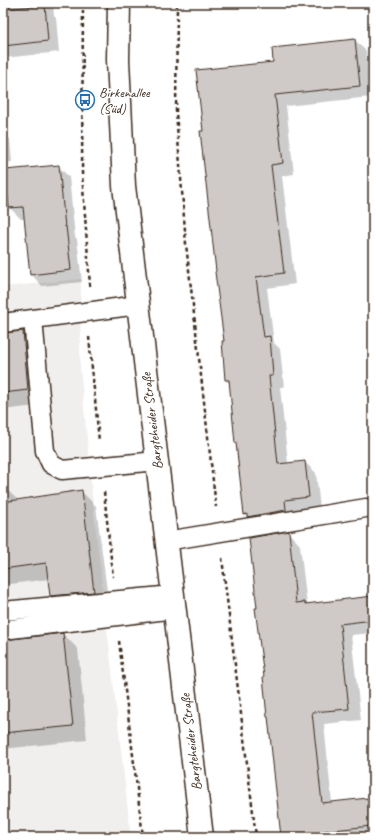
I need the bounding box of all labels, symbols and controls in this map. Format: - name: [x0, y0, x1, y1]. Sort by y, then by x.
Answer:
- place label: Birkenallee (Süd): [99, 84, 151, 117]
- bus stop icon: Birkenallee (Süd): [74, 89, 96, 111]
- street label: Bargteheider Straße: [137, 370, 166, 470]
- street label: Bargteheider Straße: [176, 691, 205, 791]

